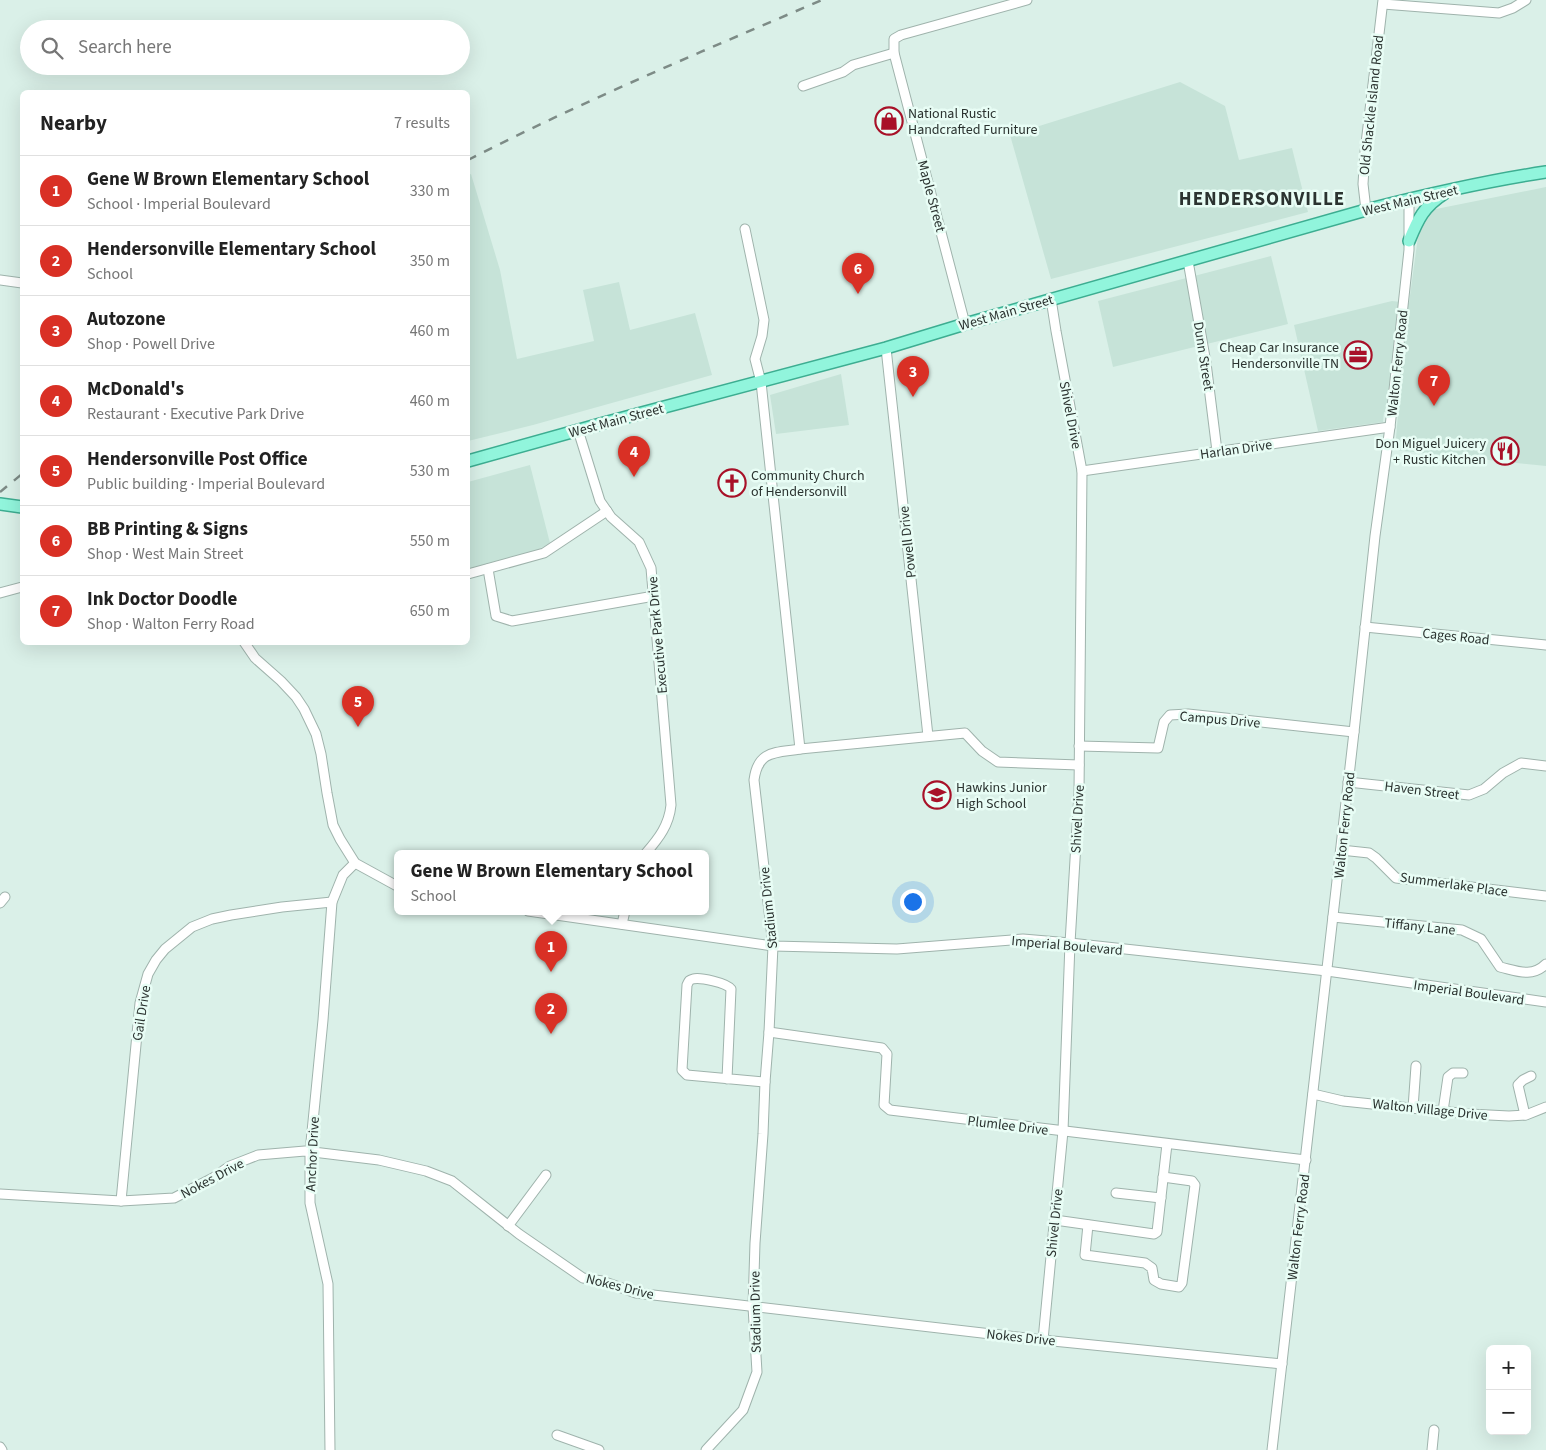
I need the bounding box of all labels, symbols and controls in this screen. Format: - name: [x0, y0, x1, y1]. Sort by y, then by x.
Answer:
- search box: [20, 20, 470, 75]
- icon: search: [38, 34, 66, 62]
- text: Search here: [78, 34, 172, 61]
- street label: Old Shackle Island Road: [1355, 34, 1389, 176]
- place label: National Rustic Handcrafted Furniture: [908, 104, 1038, 140]
- shop icon: National Rustic Handcrafted Furniture: [874, 106, 904, 136]
- text: Nearby: [40, 108, 107, 138]
- text: 7 results: [394, 112, 450, 134]
- street label: Maple Street: [912, 158, 950, 235]
- text: Gene W Brown Elementary School: [87, 166, 369, 193]
- text: 1: [52, 180, 60, 202]
- text: 330 m: [410, 180, 450, 202]
- street label: West Main Street: [1361, 180, 1460, 222]
- district label: HENDERSONVILLE: [1179, 186, 1345, 213]
- text: School · Imperial Boulevard: [87, 193, 271, 215]
- text: Hendersonville Elementary School: [87, 236, 376, 263]
- text: 2: [52, 250, 60, 272]
- text: 350 m: [410, 250, 450, 272]
- pin: 6: [842, 253, 874, 294]
- text: School: [87, 263, 133, 285]
- street label: West Main Street: [957, 290, 1056, 336]
- text: Autozone: [87, 306, 166, 333]
- street label: Walton Ferry Road: [1382, 309, 1414, 417]
- text: 3: [52, 320, 60, 342]
- text: 460 m: [410, 320, 450, 342]
- street label: Dunn Street: [1188, 320, 1218, 392]
- text: Shop · Powell Drive: [87, 333, 215, 355]
- place label: Cheap Car Insurance Hendersonville TN: [1219, 338, 1339, 374]
- office icon: Cheap Car Insurance Hendersonville TN: [1343, 340, 1373, 370]
- pin: 3: [897, 356, 929, 397]
- pin: 7: [1418, 365, 1450, 406]
- text: McDonald's: [87, 376, 184, 403]
- street label: Shivel Drive: [1054, 380, 1086, 451]
- text: 4: [52, 390, 60, 412]
- text: 460 m: [410, 390, 450, 412]
- street label: West Main Street: [567, 399, 666, 443]
- text: Restaurant · Executive Park Drive: [87, 403, 304, 425]
- place label: Don Miguel Juicery + Rustic Kitchen: [1375, 434, 1486, 470]
- street label: Harlan Drive: [1199, 435, 1273, 465]
- pin: 4: [618, 436, 650, 477]
- restaurant icon: Don Miguel Juicery + Rustic Kitchen: [1490, 436, 1520, 466]
- text: Hendersonville Post Office: [87, 446, 308, 473]
- text: 5: [52, 460, 60, 482]
- text: 530 m: [410, 460, 450, 482]
- place label: Community Church of Hendersonvill: [751, 466, 865, 502]
- church icon: Community Church of Hendersonvill: [717, 468, 747, 498]
- text: Public building · Imperial Boulevard: [87, 473, 325, 495]
- street label: Powell Drive: [894, 505, 922, 579]
- text: BB Printing & Signs: [87, 516, 248, 543]
- text: 6: [52, 530, 60, 552]
- text: 550 m: [410, 530, 450, 552]
- text: Shop · West Main Street: [87, 543, 243, 565]
- street label: Executive Park Drive: [643, 575, 673, 694]
- text: Ink Doctor Doodle: [87, 586, 237, 613]
- text: 7: [52, 600, 60, 622]
- text: 650 m: [410, 600, 450, 622]
- text: Shop · Walton Ferry Road: [87, 613, 255, 635]
- street label: Cages Road: [1421, 624, 1491, 650]
- pin: 5: [342, 686, 374, 727]
- street label: Campus Drive: [1179, 707, 1261, 733]
- street label: Walton Ferry Road: [1329, 771, 1361, 879]
- street label: Haven Street: [1383, 776, 1461, 806]
- place label: Hawkins Junior High School: [956, 778, 1047, 814]
- school or university icon: Hawkins Junior High School: [922, 780, 952, 810]
- street label: Shivel Drive: [1066, 784, 1090, 854]
- popup: [394, 850, 709, 915]
- text: Gene W Brown Elementary School: [410, 858, 693, 885]
- street label: Stadium Drive: [755, 866, 783, 950]
- street label: Summerlake Place: [1399, 868, 1509, 902]
- text: School: [410, 885, 456, 907]
- your location: [900, 889, 926, 915]
- street label: Tiffany Lane: [1383, 913, 1456, 941]
- pin: 1: [535, 931, 567, 972]
- street label: Imperial Boulevard: [1010, 931, 1123, 961]
- street label: Imperial Boulevard: [1412, 975, 1525, 1011]
- street label: Gail Drive: [128, 984, 156, 1042]
- pin: 2: [535, 993, 567, 1034]
- street label: Walton Village Drive: [1371, 1094, 1489, 1126]
- street label: Plumlee Drive: [966, 1111, 1050, 1141]
- street label: Anchor Drive: [301, 1116, 325, 1192]
- street label: Nokes Drive: [177, 1154, 248, 1204]
- street label: Walton Ferry Road: [1283, 1173, 1315, 1282]
- street label: Shivel Drive: [1041, 1188, 1069, 1258]
- street label: Nokes Drive: [584, 1269, 656, 1305]
- street label: Stadium Drive: [745, 1271, 767, 1353]
- street label: Nokes Drive: [985, 1324, 1056, 1352]
- map controls: [1486, 1345, 1531, 1435]
- button: +: [1486, 1345, 1531, 1390]
- button: −: [1486, 1390, 1531, 1435]

